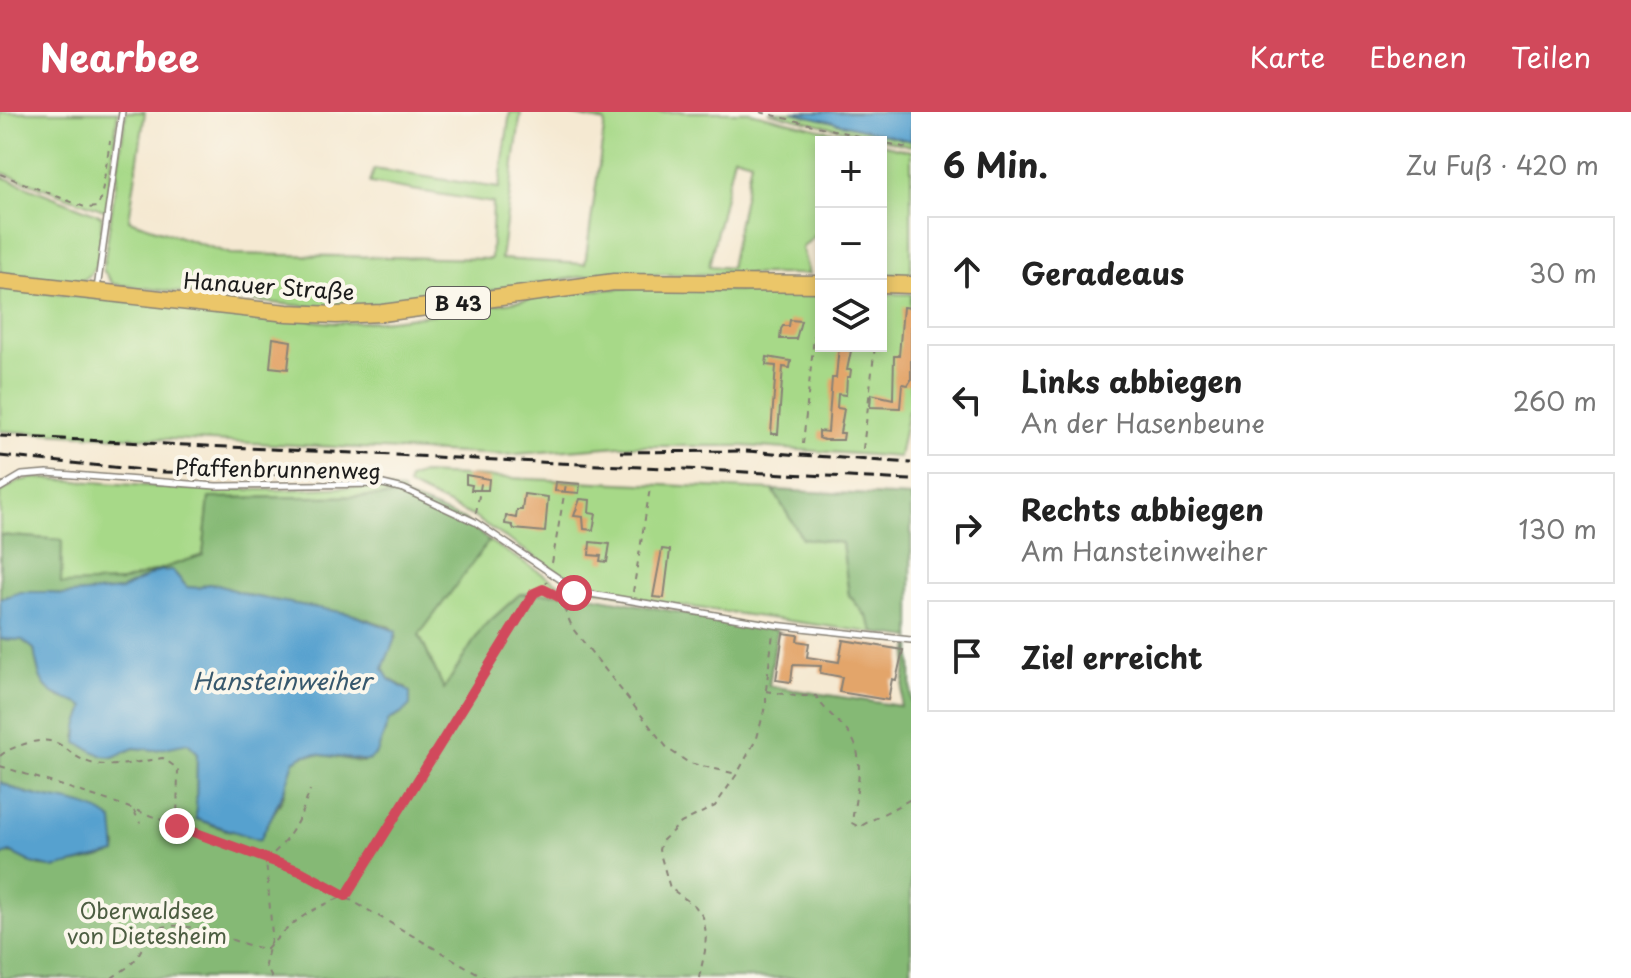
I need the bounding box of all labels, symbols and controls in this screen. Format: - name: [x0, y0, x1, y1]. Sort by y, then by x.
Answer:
- text: Nearbee: [40, 28, 199, 85]
- text: Karte: [1250, 35, 1325, 78]
- text: Ebenen: [1369, 35, 1467, 78]
- text: Teilen: [1511, 35, 1591, 78]
- map controls: [815, 136, 887, 352]
- button: +: [815, 136, 887, 208]
- text: 6 Min.: [943, 138, 1048, 190]
- text: Zu Fuß · 420 m: [1406, 145, 1599, 184]
- button: −: [815, 208, 887, 280]
- icon: ahead: [945, 250, 989, 294]
- text: Geradeaus: [1021, 250, 1184, 295]
- text: 30 m: [1529, 253, 1597, 292]
- street label: Hanauer Straße: [182, 263, 356, 307]
- button: layers: [815, 280, 887, 352]
- road number: B 43: [426, 287, 490, 319]
- text: Links abbiegen: [1021, 358, 1242, 403]
- icon: left: [945, 378, 989, 422]
- text: 260 m: [1513, 381, 1597, 420]
- text: An der Hasenbeune: [1021, 403, 1265, 442]
- street label: Pfaffenbrunnenweg: [175, 450, 381, 486]
- text: Rechts abbiegen: [1021, 486, 1264, 531]
- icon: right: [945, 506, 989, 550]
- text: 130 m: [1518, 509, 1597, 548]
- text: Am Hansteinweiher: [1021, 531, 1267, 570]
- route start: [556, 575, 592, 611]
- icon: arrive: [945, 634, 989, 678]
- text: Ziel erreicht: [1021, 634, 1203, 679]
- water label: Hansteinweiher: [192, 662, 375, 698]
- route end: [159, 808, 195, 844]
- park label: Oberwaldsee von Dietesheim: [67, 893, 227, 951]

